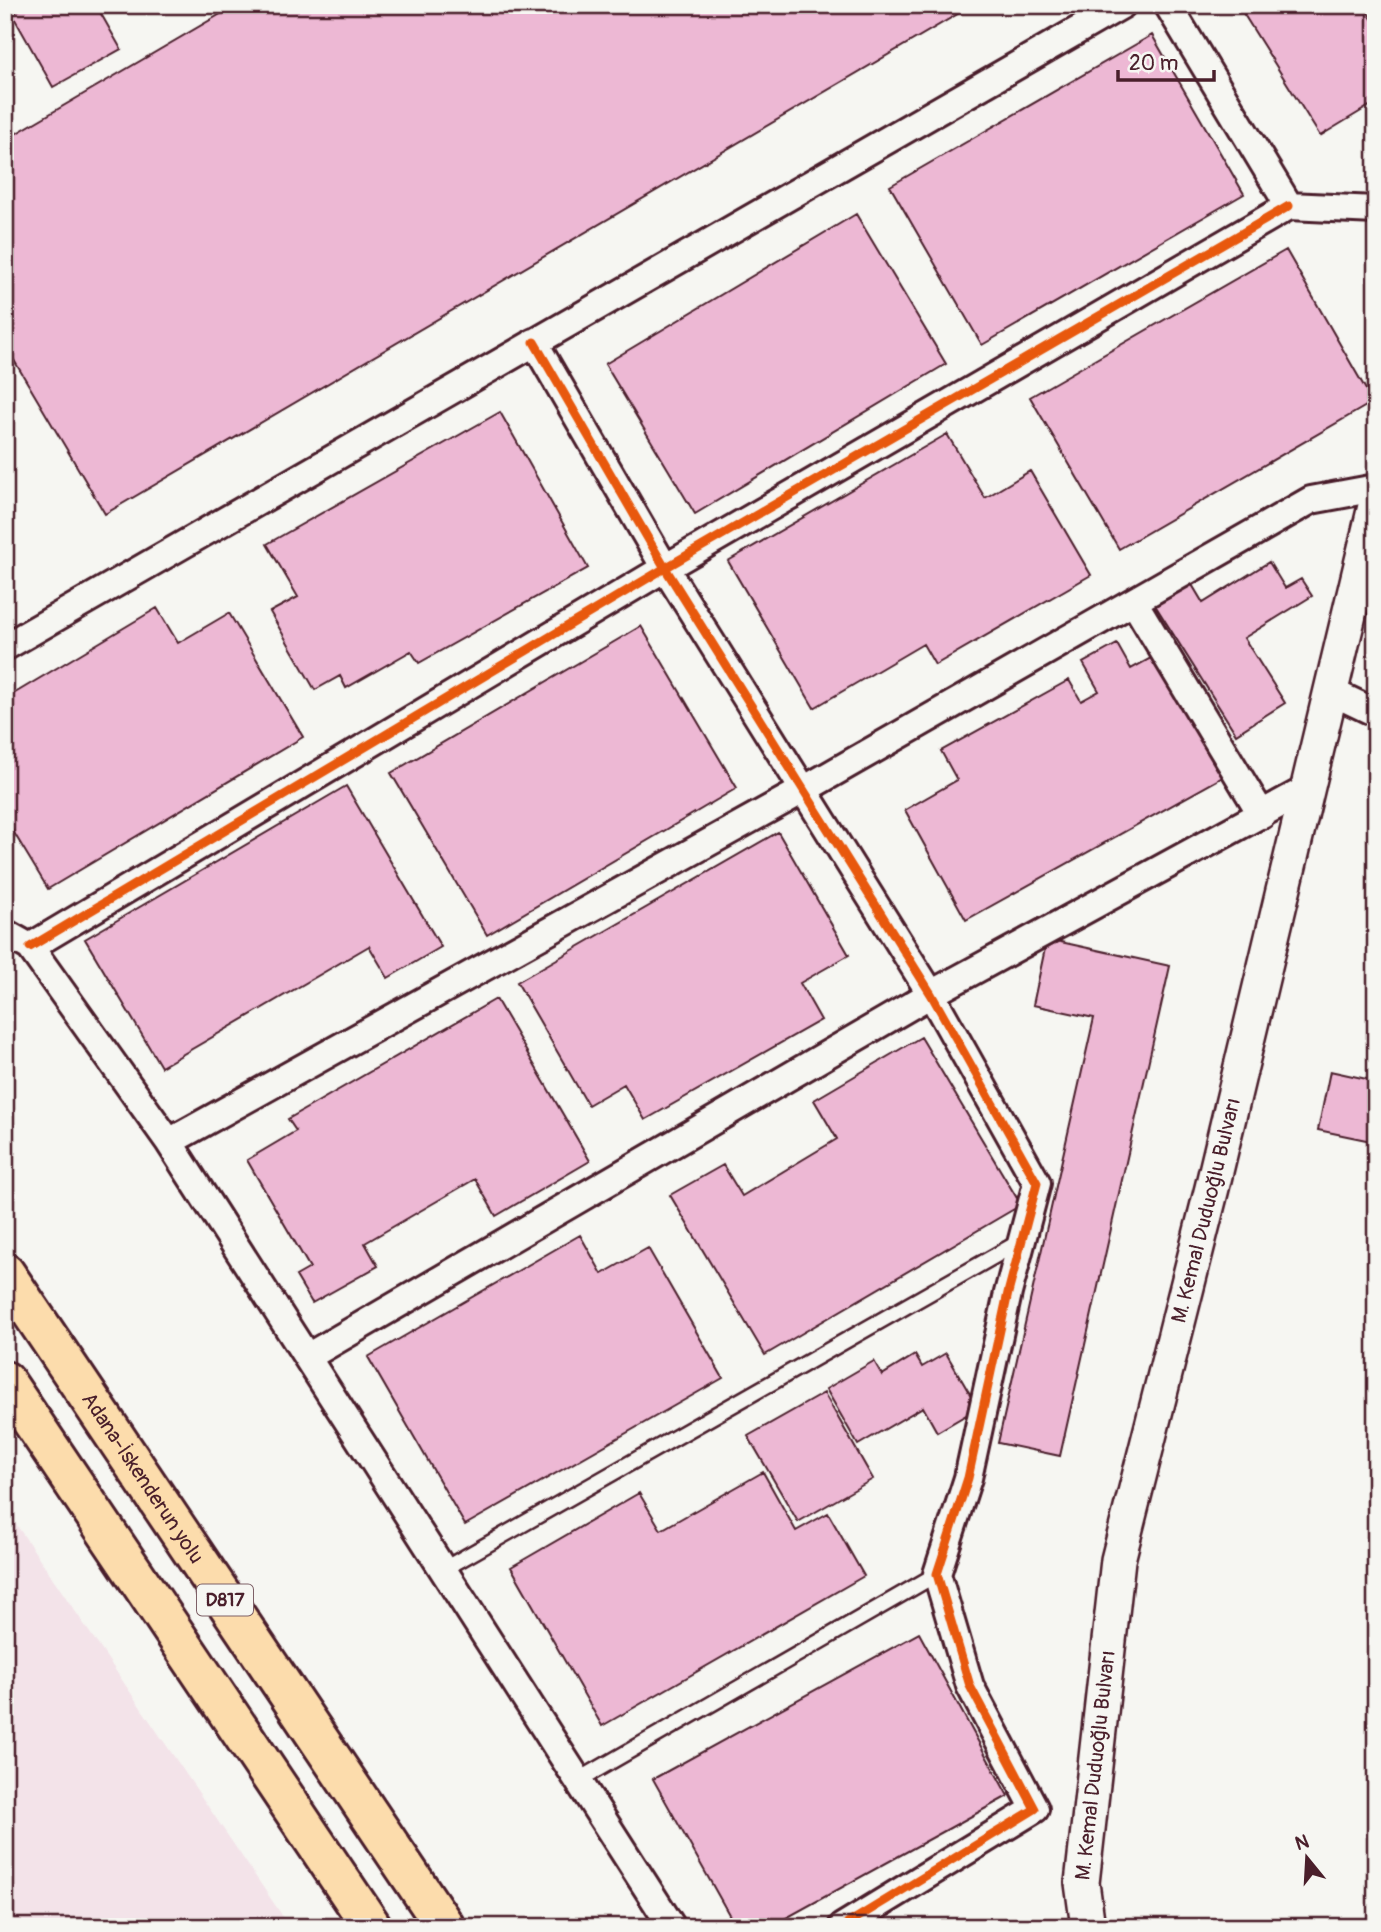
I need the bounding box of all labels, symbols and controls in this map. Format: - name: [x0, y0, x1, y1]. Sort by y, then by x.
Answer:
- scale bar: [1118, 38, 1215, 82]
- text: 20 m: [1129, 50, 1178, 77]
- street label: M. Kemal Duduoğlu Bulvarı: [1165, 1095, 1247, 1326]
- street label: Adana-İskenderun yolu: [76, 1387, 210, 1569]
- road number: D817: [197, 1584, 253, 1616]
- street label: M. Kemal Duduoğlu Bulvarı: [1069, 1649, 1121, 1881]
- north arrow: [1272, 1824, 1342, 1894]
- text: N: [1292, 1829, 1312, 1856]

